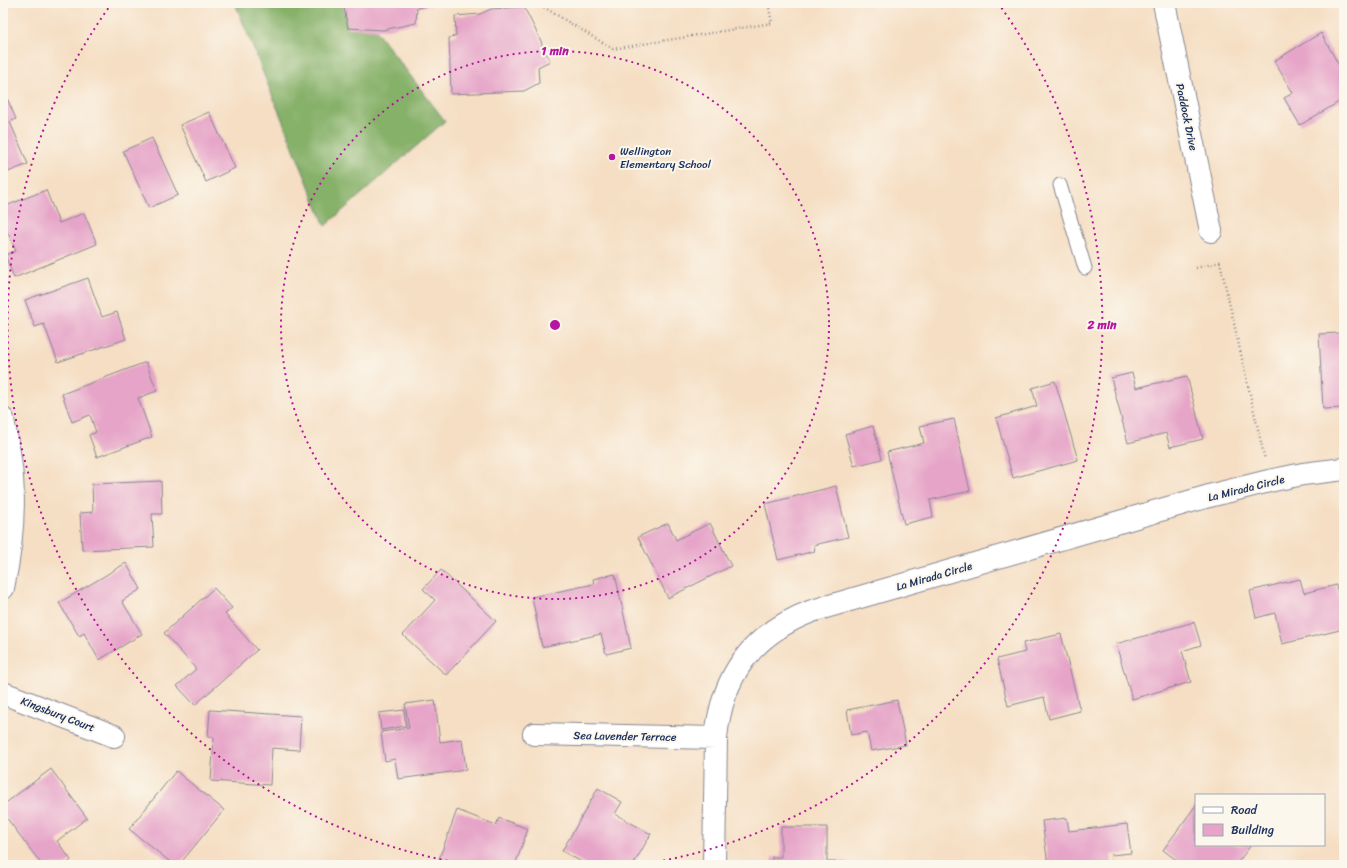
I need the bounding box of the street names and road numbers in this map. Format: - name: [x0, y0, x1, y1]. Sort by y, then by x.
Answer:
- street label: Paddock Drive: [1170, 82, 1203, 153]
- street label: La Mirada Circle: [1206, 470, 1287, 507]
- street label: La Mirada Circle: [894, 556, 975, 596]
- street label: Kingsbury Court: [18, 692, 98, 737]
- street label: Sea Lavender Terrace: [573, 726, 677, 747]

